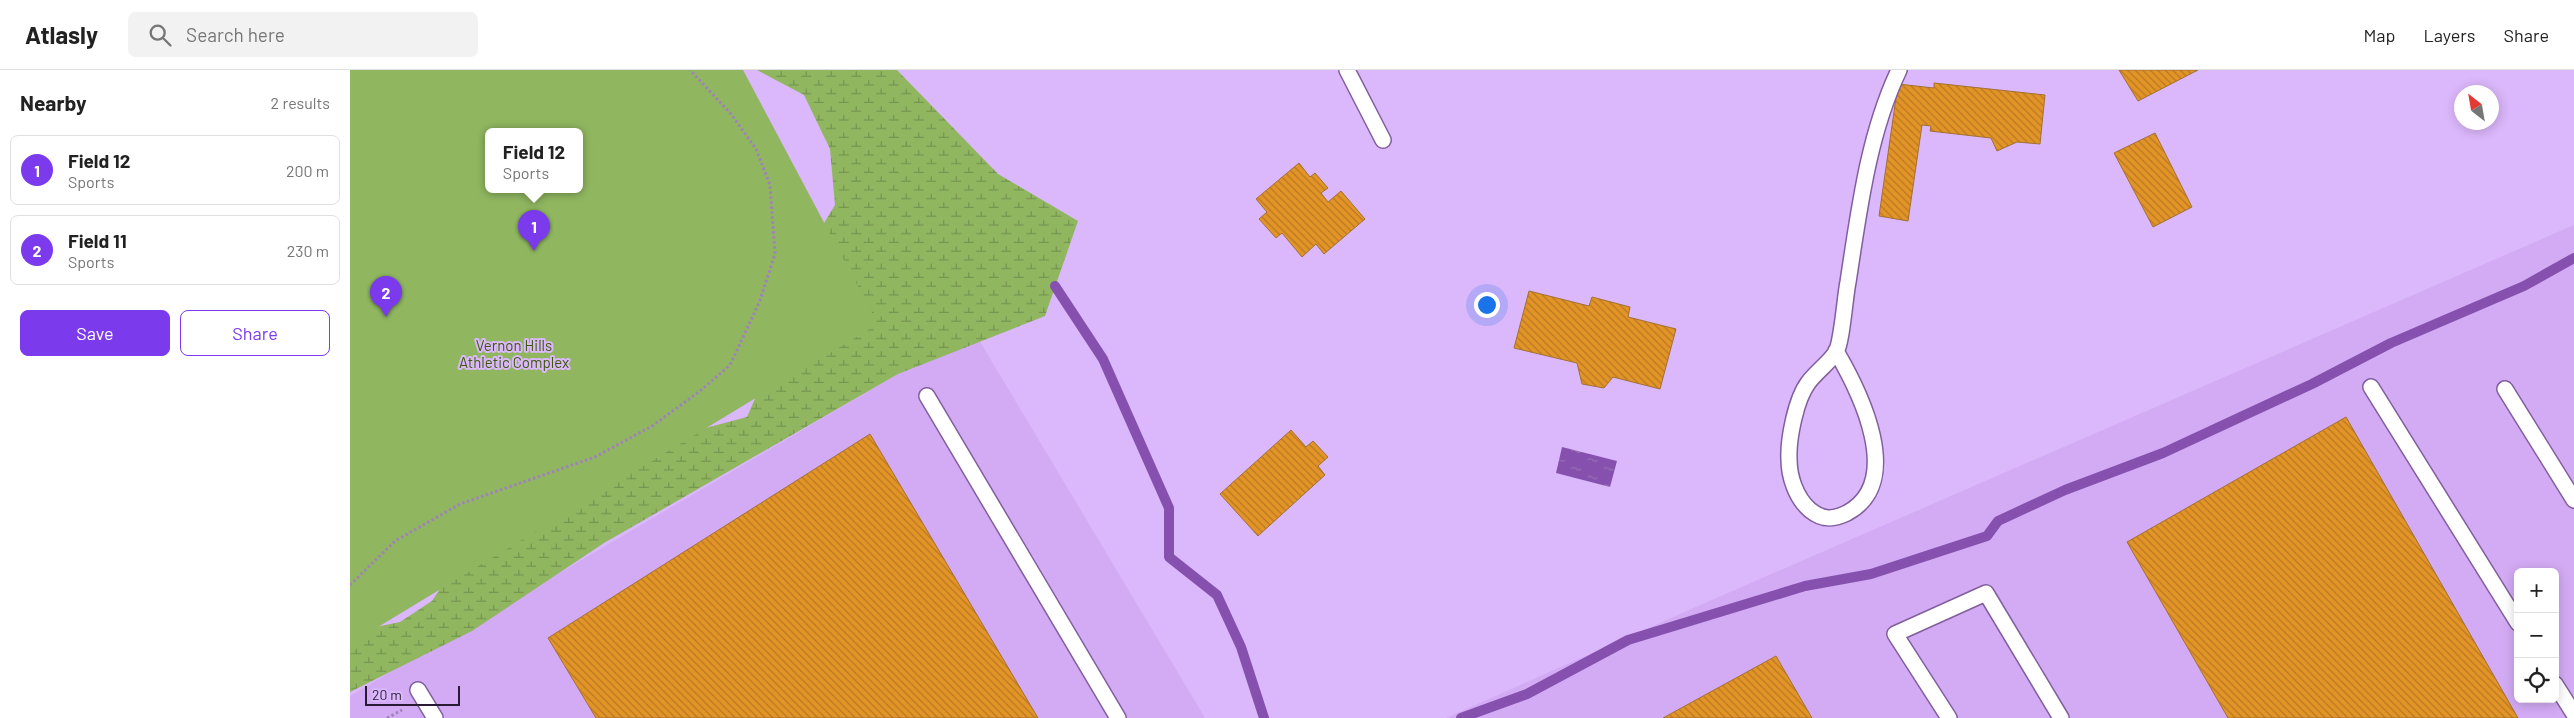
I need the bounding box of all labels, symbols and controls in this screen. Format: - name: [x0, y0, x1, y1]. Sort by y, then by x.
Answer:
- search box: [128, 12, 478, 57]
- text: Atlasly: [25, 20, 98, 49]
- icon: search: [146, 21, 174, 49]
- text: Search here: [186, 23, 285, 46]
- text: Map: [2363, 24, 2395, 46]
- text: Layers: [2423, 24, 2476, 46]
- text: Share: [2504, 24, 2549, 46]
- north arrow: [2454, 85, 2499, 130]
- text: Nearby: [20, 90, 86, 115]
- text: 2 results: [271, 93, 330, 112]
- popup: [485, 128, 583, 193]
- text: Field 12: [503, 140, 565, 163]
- text: Field 12: [68, 149, 130, 172]
- text: 1: [34, 161, 40, 180]
- text: 200 m: [286, 161, 329, 180]
- text: Sports: [503, 163, 549, 182]
- text: Sports: [68, 172, 114, 191]
- pin: 1: [518, 210, 550, 251]
- text: Field 11: [68, 229, 127, 252]
- text: 2: [33, 241, 41, 260]
- text: 230 m: [287, 241, 329, 260]
- text: Sports: [68, 252, 114, 271]
- pin: 2: [370, 276, 402, 317]
- your location: [1474, 292, 1500, 318]
- button: Save: [20, 310, 170, 356]
- button: Share: [180, 310, 330, 356]
- park label: Vernon Hills Athletic Complex: [459, 336, 569, 371]
- map controls: [2514, 568, 2559, 703]
- button: +: [2514, 568, 2559, 613]
- button: −: [2514, 613, 2559, 658]
- button: locate: [2514, 658, 2559, 703]
- scale bar: [365, 683, 460, 706]
- text: 20 m: [372, 686, 402, 703]

